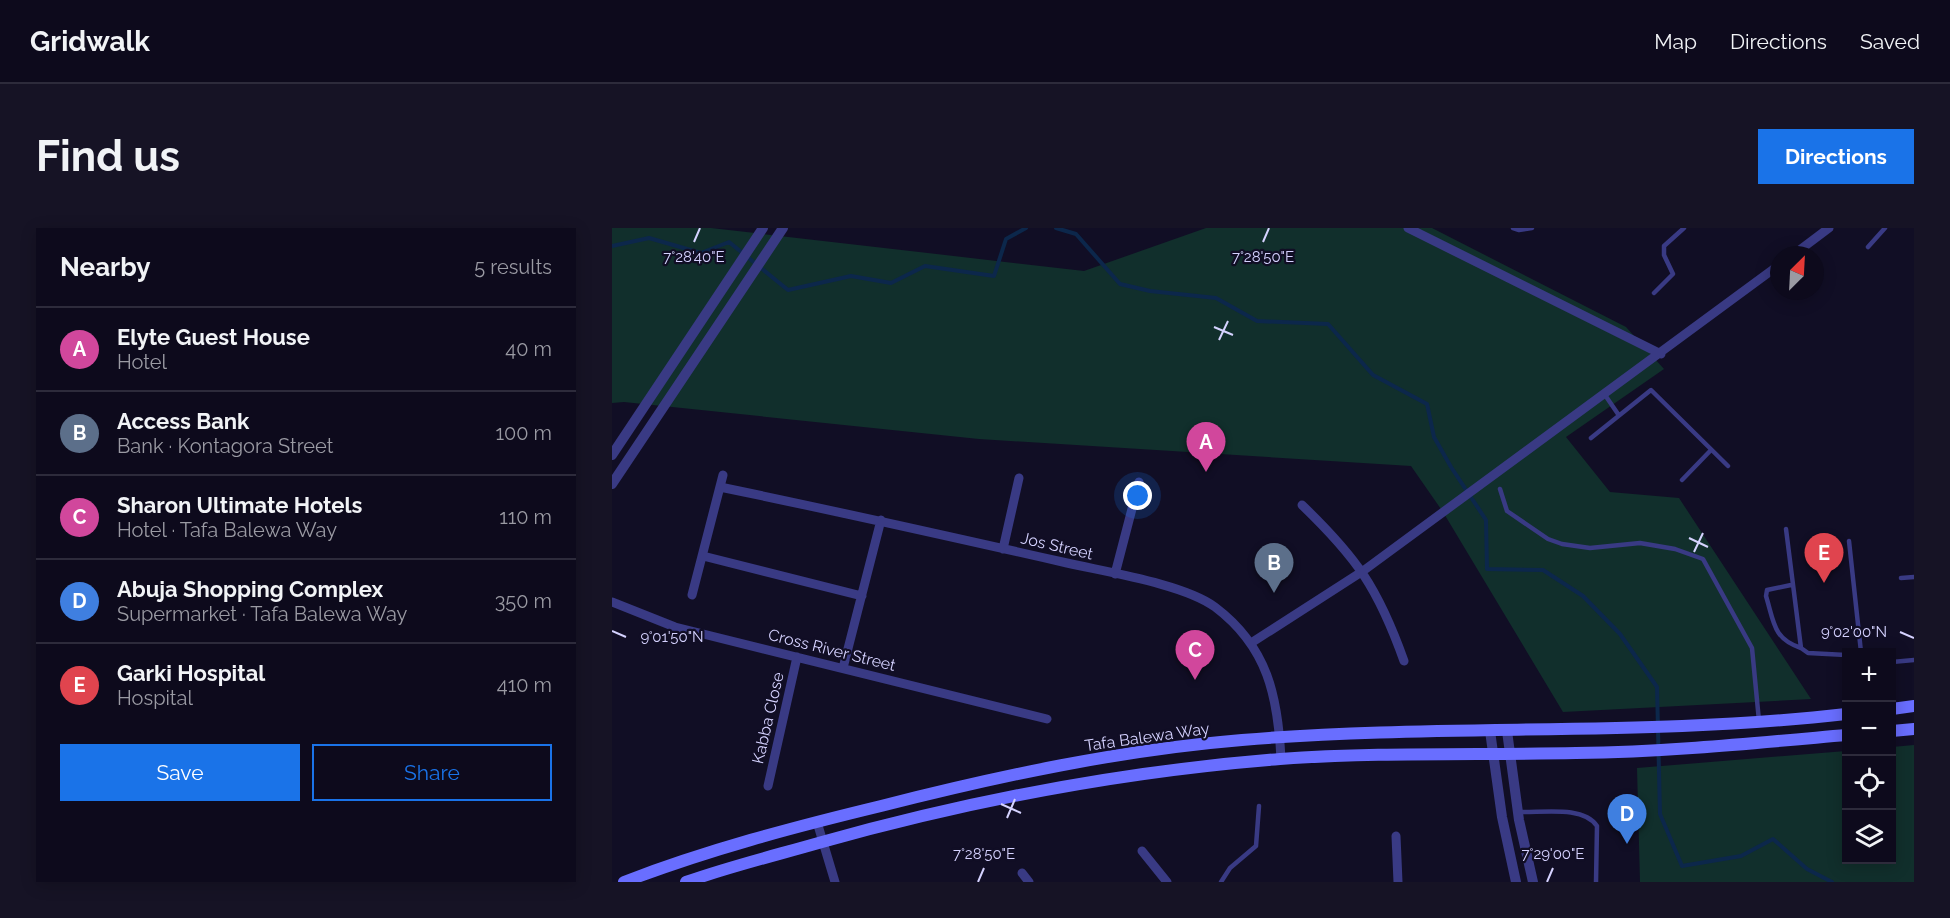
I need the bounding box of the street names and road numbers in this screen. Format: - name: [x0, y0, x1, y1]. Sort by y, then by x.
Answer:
- street label: Jos Street: [1019, 529, 1095, 564]
- street label: Cross River Street: [766, 625, 898, 675]
- street label: Kabba Close: [748, 670, 788, 766]
- street label: Tafa Balewa Way: [1083, 719, 1211, 755]

